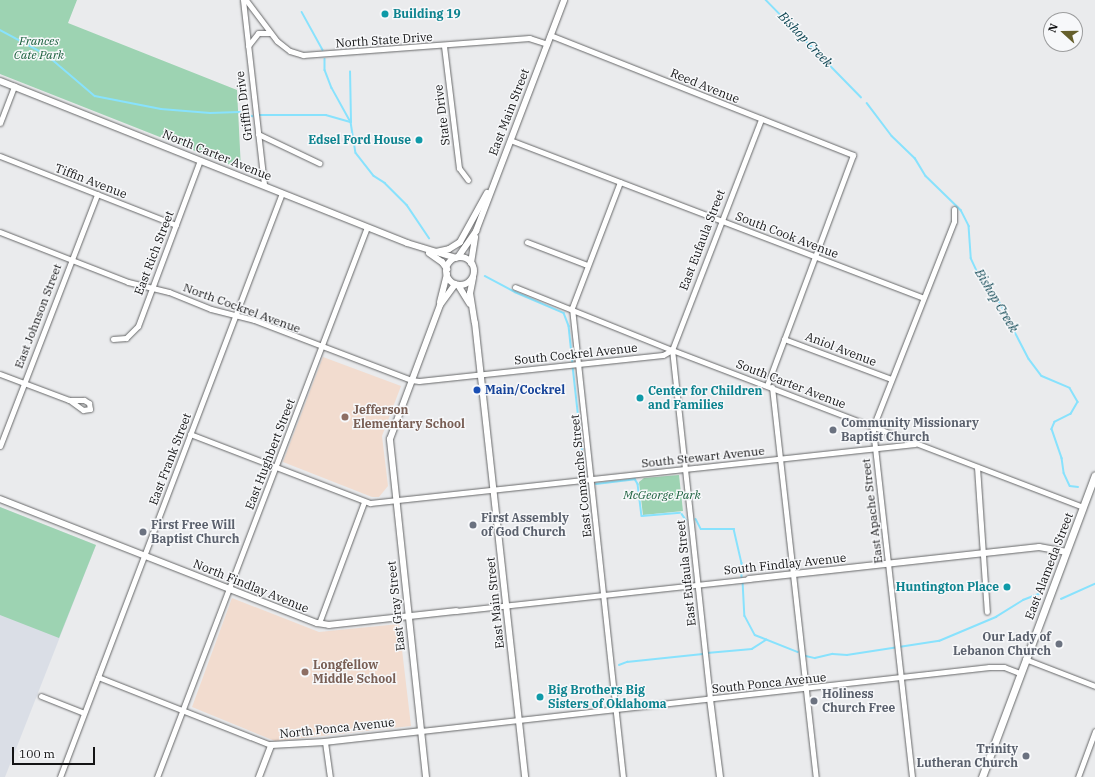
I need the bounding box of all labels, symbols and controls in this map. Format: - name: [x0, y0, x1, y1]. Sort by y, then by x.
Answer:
- place label: Building 19: [393, 7, 461, 21]
- marker: Building 19: [380, 9, 390, 19]
- water label: Bishop Creek: [775, 9, 835, 71]
- north arrow: [1043, 12, 1083, 52]
- text: N: [1045, 21, 1061, 35]
- street label: North State Drive: [335, 29, 433, 51]
- park label: Frances Cate Park: [14, 34, 64, 62]
- street label: East Main Street: [486, 66, 532, 158]
- street label: Reed Avenue: [668, 66, 742, 106]
- street label: Griffin Drive: [233, 70, 255, 142]
- street label: State Drive: [431, 84, 453, 146]
- street label: North Carter Avenue: [160, 126, 274, 184]
- place label: Edsel Ford House: [308, 133, 411, 147]
- marker: Edsel Ford House: [414, 135, 424, 145]
- street label: Tiffin Avenue: [53, 161, 129, 201]
- street label: East Eufaula Street: [676, 188, 728, 292]
- street label: East Rich Street: [131, 209, 177, 297]
- street label: South Cook Avenue: [734, 209, 840, 261]
- street label: East Johnson Street: [11, 262, 65, 370]
- water label: Bishop Creek: [971, 266, 1021, 336]
- street label: North Cockrel Avenue: [181, 280, 303, 336]
- street label: Aniol Avenue: [803, 329, 879, 369]
- street label: South Cockrel Avenue: [514, 340, 638, 368]
- street label: South Carter Avenue: [734, 356, 848, 412]
- place label: Main/Cockrel: [485, 383, 565, 397]
- place label: Center for Children and Families: [648, 384, 763, 412]
- marker: Main/Cockrel: [472, 385, 482, 395]
- marker: Center for Children and Families: [635, 393, 645, 403]
- street label: East Hughbert Street: [242, 396, 298, 512]
- place label: Jefferson Elementary School: [353, 403, 465, 431]
- street label: East Frank Street: [146, 411, 194, 507]
- marker: Jefferson Elementary School: [340, 412, 350, 422]
- street label: East Comanche Street: [567, 414, 595, 538]
- place label: Community Missionary Baptist Church: [841, 416, 979, 444]
- marker: Community Missionary Baptist Church: [828, 425, 838, 435]
- street label: South Stewart Avenue: [641, 443, 765, 471]
- street label: East Apache Street: [858, 458, 886, 564]
- park label: McGeorge Park: [623, 488, 701, 502]
- street label: East Alameda Street: [1022, 510, 1076, 622]
- place label: First Assembly of God Church: [481, 511, 569, 539]
- place label: First Free Will Baptist Church: [151, 518, 239, 546]
- street label: East Eufaula Street: [673, 519, 699, 627]
- marker: First Assembly of God Church: [468, 520, 478, 530]
- marker: First Free Will Baptist Church: [138, 527, 148, 537]
- street label: South Findlay Avenue: [723, 550, 847, 578]
- street label: North Findlay Avenue: [191, 556, 311, 616]
- street label: East Main Street: [483, 557, 507, 649]
- street label: East Gray Street: [384, 560, 408, 652]
- place label: Huntington Place: [896, 580, 999, 594]
- marker: Huntington Place: [1002, 582, 1012, 592]
- place label: Our Lady of Lebanon Church: [953, 630, 1051, 658]
- marker: Our Lady of Lebanon Church: [1054, 639, 1064, 649]
- place label: Longfellow Middle School: [313, 658, 396, 686]
- marker: Longfellow Middle School: [300, 667, 310, 677]
- street label: South Ponca Avenue: [711, 670, 827, 696]
- place label: Big Brothers Big Sisters of Oklahoma: [548, 683, 667, 711]
- place label: Holiness Church Free: [822, 687, 895, 715]
- marker: Big Brothers Big Sisters of Oklahoma: [535, 692, 545, 702]
- marker: Holiness Church Free: [809, 696, 819, 706]
- street label: North Ponca Avenue: [279, 715, 395, 741]
- scale bar: [14, 739, 97, 765]
- place label: Trinity Lutheran Church: [917, 742, 1018, 770]
- text: 100 m: [19, 746, 55, 761]
- marker: Trinity Lutheran Church: [1021, 751, 1031, 761]

